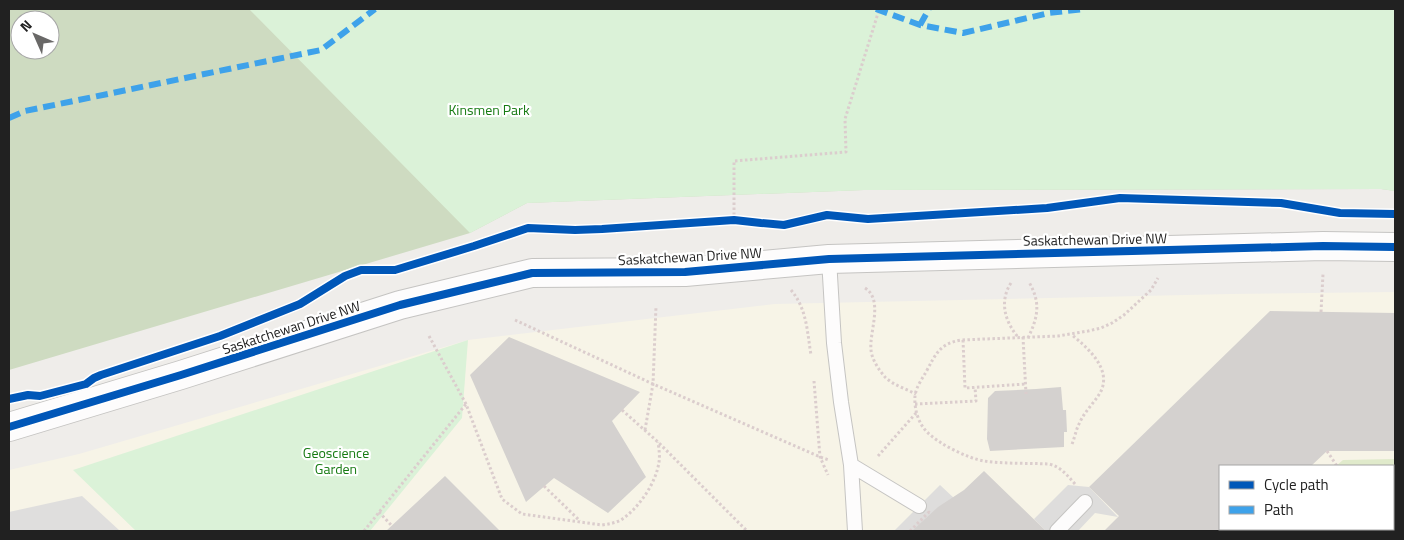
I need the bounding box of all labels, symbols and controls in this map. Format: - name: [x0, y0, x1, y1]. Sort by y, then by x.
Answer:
- north arrow: [10, 10, 60, 60]
- text: N: [15, 15, 36, 36]
- park label: Kinsmen Park: [448, 99, 530, 120]
- street label: Saskatchewan Drive NW: [1023, 227, 1167, 251]
- street label: Saskatchewan Drive NW: [617, 242, 763, 270]
- street label: Saskatchewan Drive NW: [219, 295, 363, 359]
- park label: Geoscience Garden: [303, 442, 369, 479]
- legend: [1219, 465, 1394, 530]
- text: Cycle path: [1264, 473, 1329, 496]
- text: Path: [1264, 498, 1294, 521]

